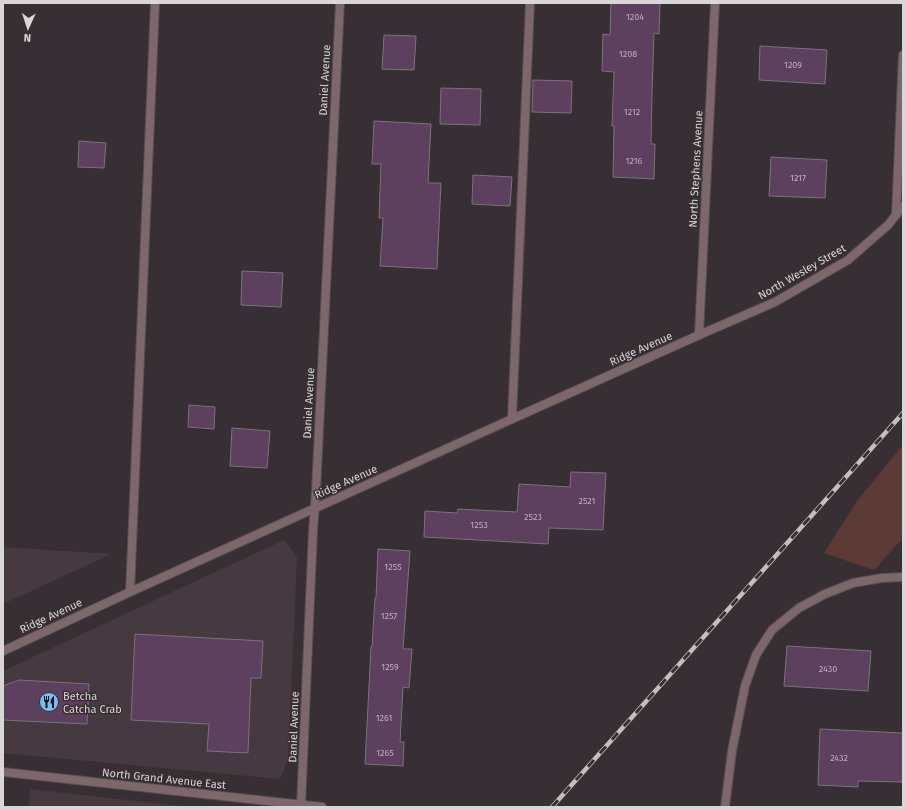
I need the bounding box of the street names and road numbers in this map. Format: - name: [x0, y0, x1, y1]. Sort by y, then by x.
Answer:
- street label: Daniel Avenue: [317, 44, 333, 116]
- street label: North Stephens Avenue: [686, 110, 706, 228]
- street label: North Wesley Street: [756, 242, 848, 302]
- street label: Ridge Avenue: [608, 329, 674, 369]
- street label: Daniel Avenue: [301, 367, 317, 439]
- street label: Ridge Avenue: [313, 462, 379, 502]
- street label: Ridge Avenue: [18, 596, 84, 636]
- street label: Daniel Avenue: [286, 691, 302, 763]
- street label: North Grand Avenue East: [101, 766, 227, 792]

